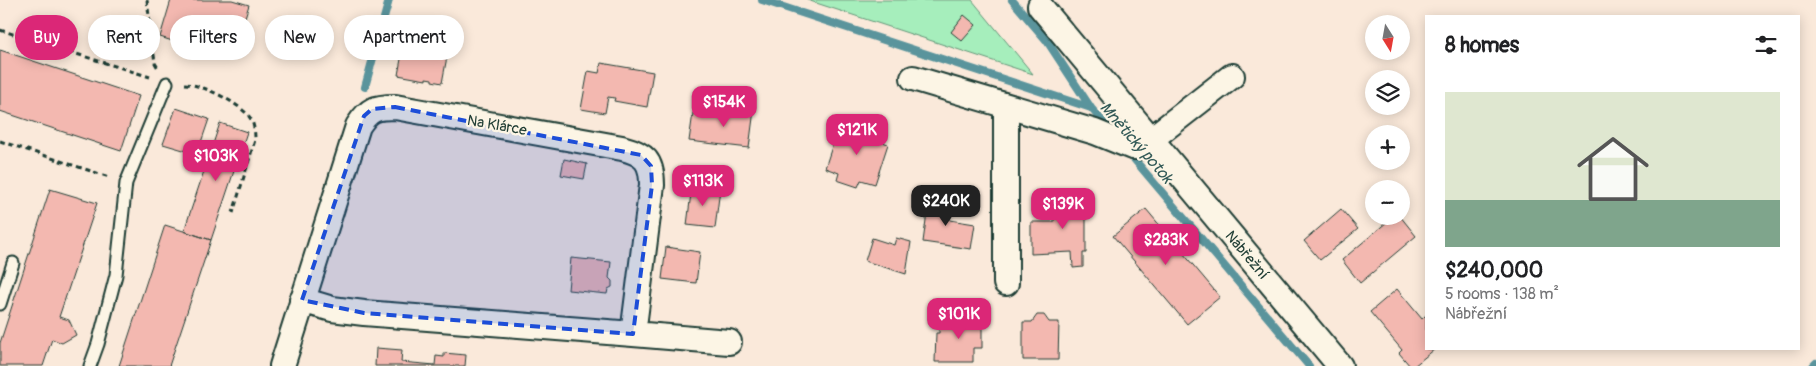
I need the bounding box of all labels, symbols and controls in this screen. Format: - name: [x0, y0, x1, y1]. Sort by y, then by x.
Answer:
- chip: Buy: [15, 15, 78, 60]
- chip: Rent: [88, 15, 160, 60]
- chip: Filters: [170, 15, 255, 60]
- chip: New: [265, 15, 334, 60]
- chip: Apartment: [344, 15, 464, 60]
- north arrow: [1365, 15, 1410, 60]
- map controls: [1365, 15, 1410, 225]
- icon: filters: [1752, 31, 1780, 59]
- text: 8 homes: [1445, 32, 1519, 59]
- button: layers: [1365, 70, 1410, 115]
- pin: $154K: [689, 86, 759, 128]
- text: $154K: [703, 92, 745, 112]
- water label: Mnětický potok: [1095, 98, 1178, 188]
- street label: Na Klárce: [466, 111, 529, 140]
- pin: $121K: [822, 114, 892, 156]
- text: $121K: [837, 120, 877, 140]
- icon: home: [1568, 124, 1658, 214]
- button: +: [1365, 125, 1410, 170]
- pin: $103K: [181, 140, 251, 182]
- text: $103K: [194, 146, 238, 166]
- pin: $113K: [668, 164, 738, 207]
- text: $113K: [683, 171, 723, 191]
- button: −: [1365, 180, 1410, 225]
- pin: $240K: [911, 184, 981, 227]
- pin: $139K: [1028, 188, 1098, 230]
- text: $240K: [922, 191, 970, 211]
- text: $139K: [1042, 194, 1084, 214]
- pin: $283K: [1131, 224, 1201, 266]
- street label: Nábřežní: [1221, 227, 1273, 284]
- text: $283K: [1144, 230, 1188, 250]
- text: $240,000: [1445, 257, 1543, 284]
- text: 5 rooms · 138 m²: [1445, 284, 1559, 304]
- pin: $101K: [924, 298, 994, 340]
- text: $101K: [938, 304, 980, 324]
- text: Nábřežní: [1445, 304, 1507, 324]

